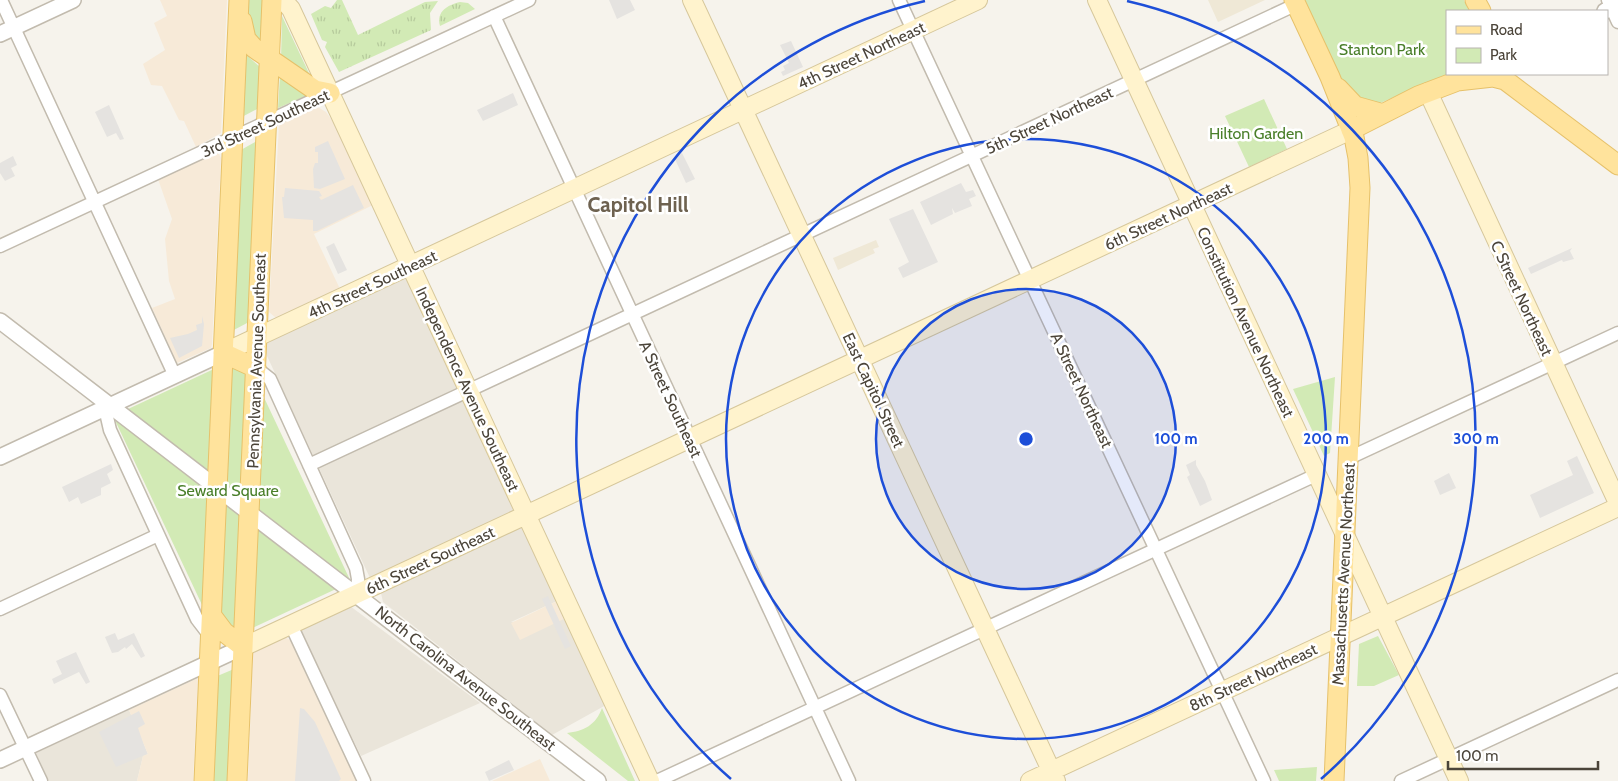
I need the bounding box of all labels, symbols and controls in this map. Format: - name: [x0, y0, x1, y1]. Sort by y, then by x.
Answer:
- legend: [1446, 10, 1608, 75]
- street label: 4th Street Northeast: [794, 17, 929, 93]
- text: Road: [1490, 21, 1523, 39]
- park label: Stanton Park: [1339, 40, 1426, 59]
- text: Park: [1490, 46, 1517, 64]
- street label: 5th Street Northeast: [983, 82, 1116, 158]
- street label: 3rd Street Southeast: [198, 85, 333, 161]
- park label: Hilton Garden: [1209, 124, 1303, 143]
- street label: 6th Street Northeast: [1102, 178, 1235, 254]
- district label: Capitol Hill: [588, 192, 689, 217]
- street label: Constitution Avenue Northeast: [1193, 224, 1298, 421]
- street label: C Street Northeast: [1487, 238, 1557, 359]
- street label: 4th Street Southeast: [305, 246, 440, 323]
- street label: Pennsylvania Avenue Southeast: [243, 253, 270, 469]
- street label: Independence Avenue Southeast: [412, 284, 524, 495]
- street label: East Capitol Street: [839, 330, 909, 451]
- street label: A Street Northeast: [1047, 330, 1117, 451]
- street label: A Street Southeast: [635, 338, 706, 461]
- centre of rings: [1017, 430, 1035, 448]
- text: 100 m: [1154, 430, 1198, 448]
- text: 200 m: [1303, 430, 1349, 448]
- text: 300 m: [1453, 430, 1499, 448]
- street label: Massachusetts Avenue Northeast: [1328, 462, 1359, 686]
- park label: Seward Square: [177, 481, 279, 500]
- street label: 6th Street Southeast: [363, 522, 498, 599]
- street label: North Carolina Avenue Southeast: [372, 602, 560, 755]
- street label: 8th Street Northeast: [1186, 639, 1321, 715]
- scale bar: [1448, 738, 1598, 770]
- text: 100 m: [1456, 747, 1498, 765]

